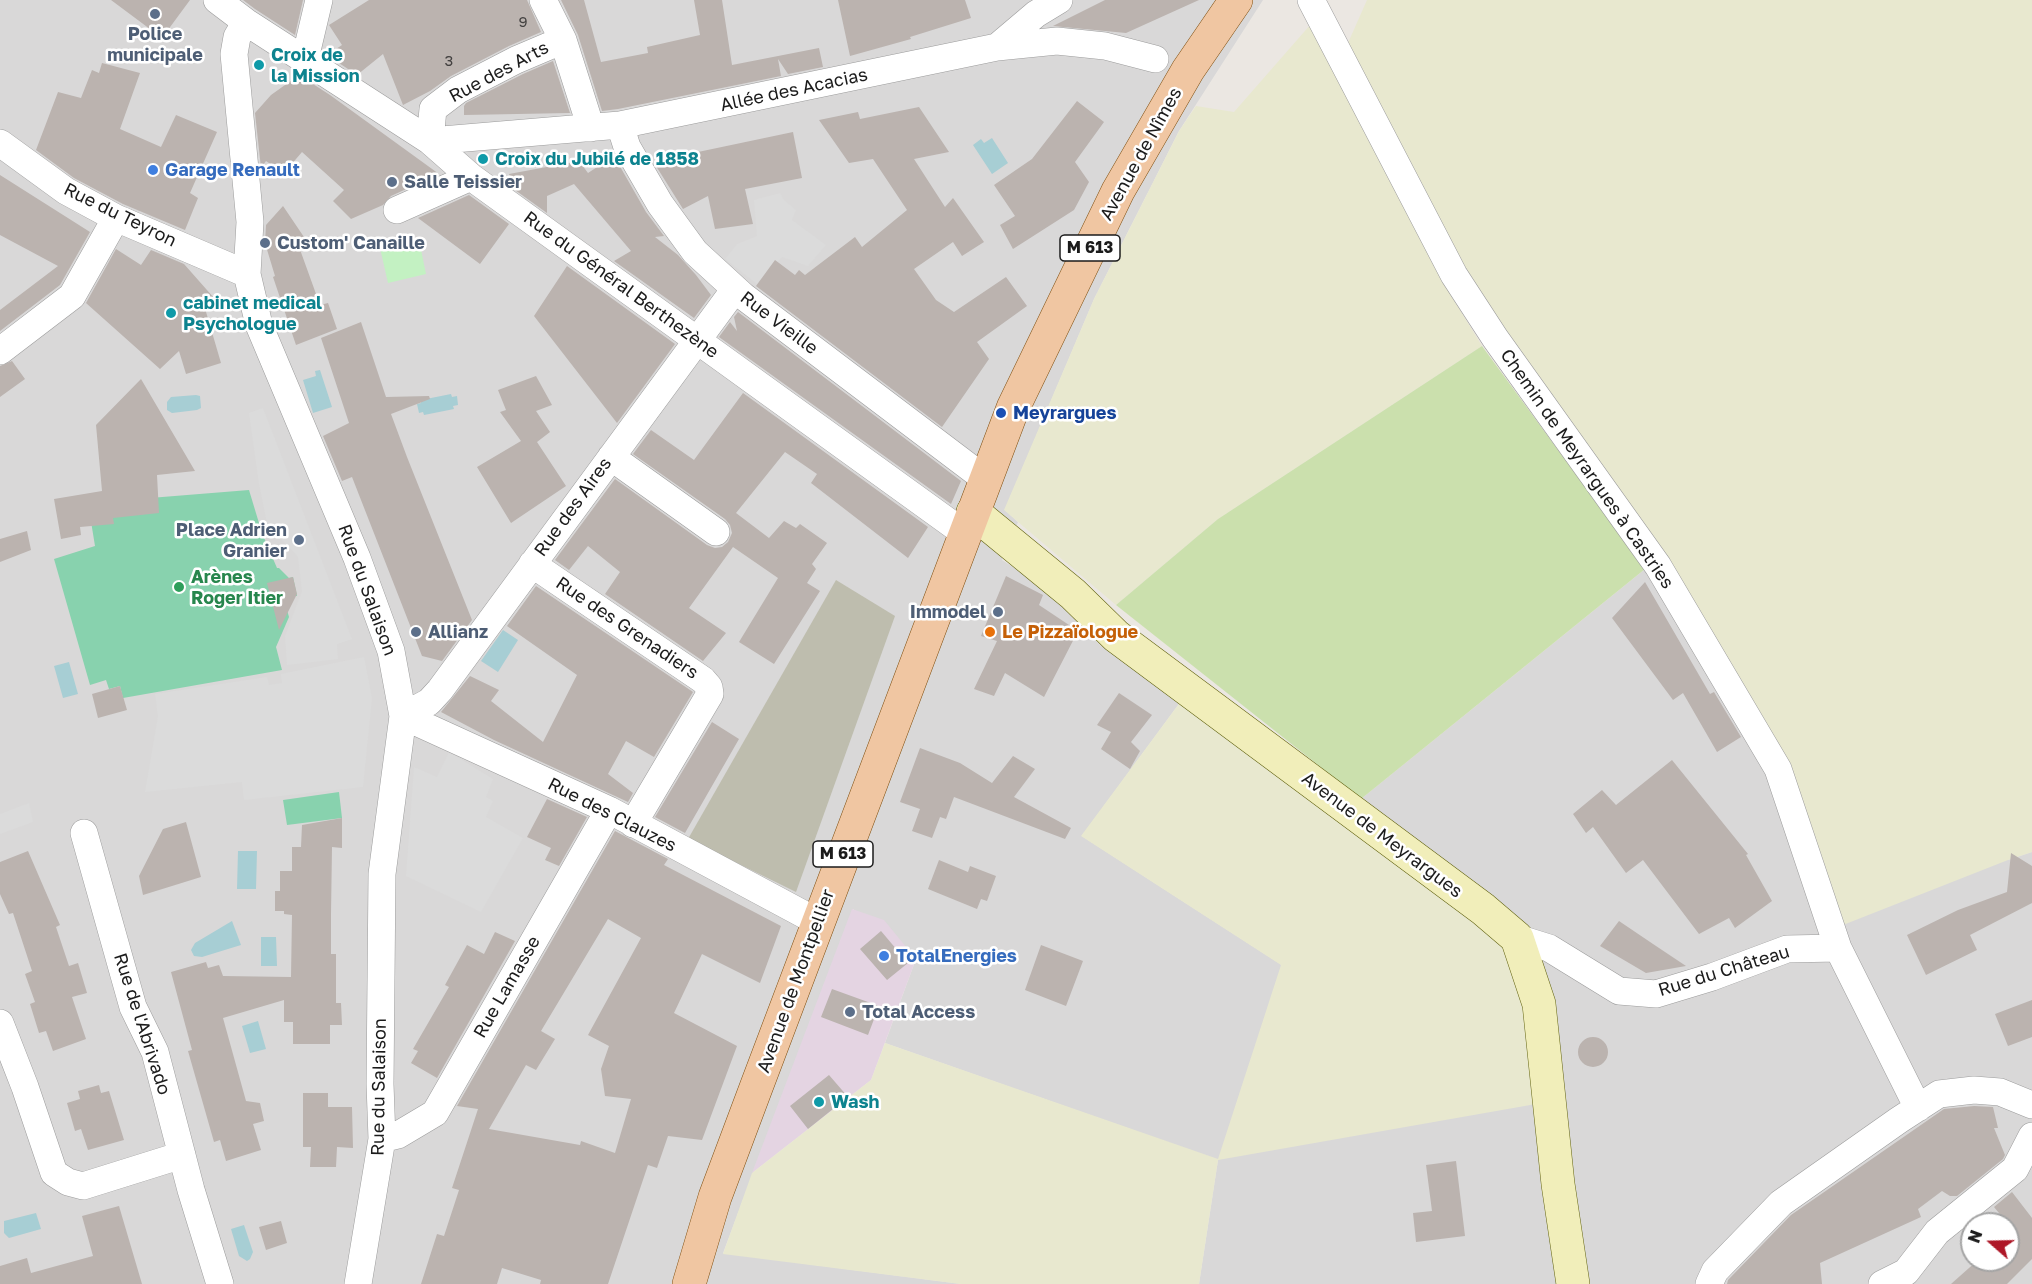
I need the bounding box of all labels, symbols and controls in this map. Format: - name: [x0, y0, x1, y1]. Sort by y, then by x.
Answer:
- marker: Police municipale: [148, 7, 162, 21]
- house number: 9: [518, 13, 528, 31]
- place label: Police municipale: [107, 23, 203, 66]
- street label: Rue des Arts: [446, 37, 552, 107]
- place label: Croix de la Mission: [271, 44, 360, 86]
- house number: 3: [445, 52, 453, 70]
- marker: Croix de la Mission: [252, 58, 266, 72]
- street label: Allée des Acacias: [718, 64, 870, 116]
- street label: Avenue de Nîmes: [1096, 84, 1186, 224]
- place label: Croix du Jubilé de 1858: [495, 148, 699, 170]
- marker: Croix du Jubilé de 1858: [476, 152, 490, 166]
- place label: Garage Renault: [165, 159, 300, 181]
- marker: Garage Renault: [146, 163, 160, 177]
- place label: Salle Teissier: [404, 171, 522, 193]
- marker: Salle Teissier: [385, 175, 399, 189]
- street label: Rue du Teyron: [60, 178, 180, 252]
- street label: Rue du Général Berthezène: [519, 207, 723, 363]
- place label: Custom' Canaille: [277, 232, 425, 254]
- road number: M 613: [1060, 235, 1120, 261]
- marker: Custom' Canaille: [258, 236, 272, 250]
- street label: Rue Vieille: [736, 287, 822, 359]
- place label: cabinet medical Psychologue: [183, 292, 322, 334]
- marker: cabinet medical Psychologue: [164, 306, 178, 320]
- street label: Chemin de Meyrargues à Castries: [1496, 345, 1678, 593]
- place label: Meyrargues: [1013, 402, 1117, 424]
- marker: Meyrargues: [994, 406, 1008, 420]
- street label: Rue des Aires: [530, 453, 616, 561]
- place label: Place Adrien Granier: [176, 519, 287, 562]
- street label: Rue du Salaison: [333, 521, 401, 659]
- marker: Place Adrien Granier: [292, 533, 306, 547]
- place label: Arènes Roger Itier: [191, 566, 283, 608]
- street label: Rue des Grenadiers: [552, 572, 702, 684]
- marker: Arènes Roger Itier: [172, 580, 186, 594]
- place label: Immodel: [910, 601, 986, 623]
- marker: Immodel: [991, 605, 1005, 619]
- place label: Allianz: [428, 621, 488, 643]
- place label: Le Pizzaïologue: [1002, 621, 1138, 643]
- marker: Allianz: [409, 625, 423, 639]
- marker: Le Pizzaïologue: [983, 625, 997, 639]
- street label: Avenue de Meyrargues: [1297, 768, 1467, 902]
- street label: Rue des Clauzes: [544, 773, 680, 857]
- road number: M 613: [813, 841, 873, 867]
- street label: Avenue de Montpellier: [753, 886, 839, 1076]
- street label: Rue Lamasse: [469, 932, 545, 1042]
- street label: Rue du Château: [1656, 941, 1792, 1001]
- place label: TotalEnergies: [896, 945, 1017, 967]
- marker: TotalEnergies: [877, 949, 891, 963]
- street label: Rue de l'Abrivado: [109, 950, 175, 1098]
- place label: Total Access: [862, 1001, 975, 1023]
- marker: Total Access: [843, 1005, 857, 1019]
- street label: Rue du Salaison: [367, 1018, 391, 1156]
- place label: Wash: [831, 1091, 880, 1113]
- marker: Wash: [812, 1095, 826, 1109]
- north arrow: [1960, 1212, 2020, 1272]
- text: N: [1963, 1227, 1986, 1246]

